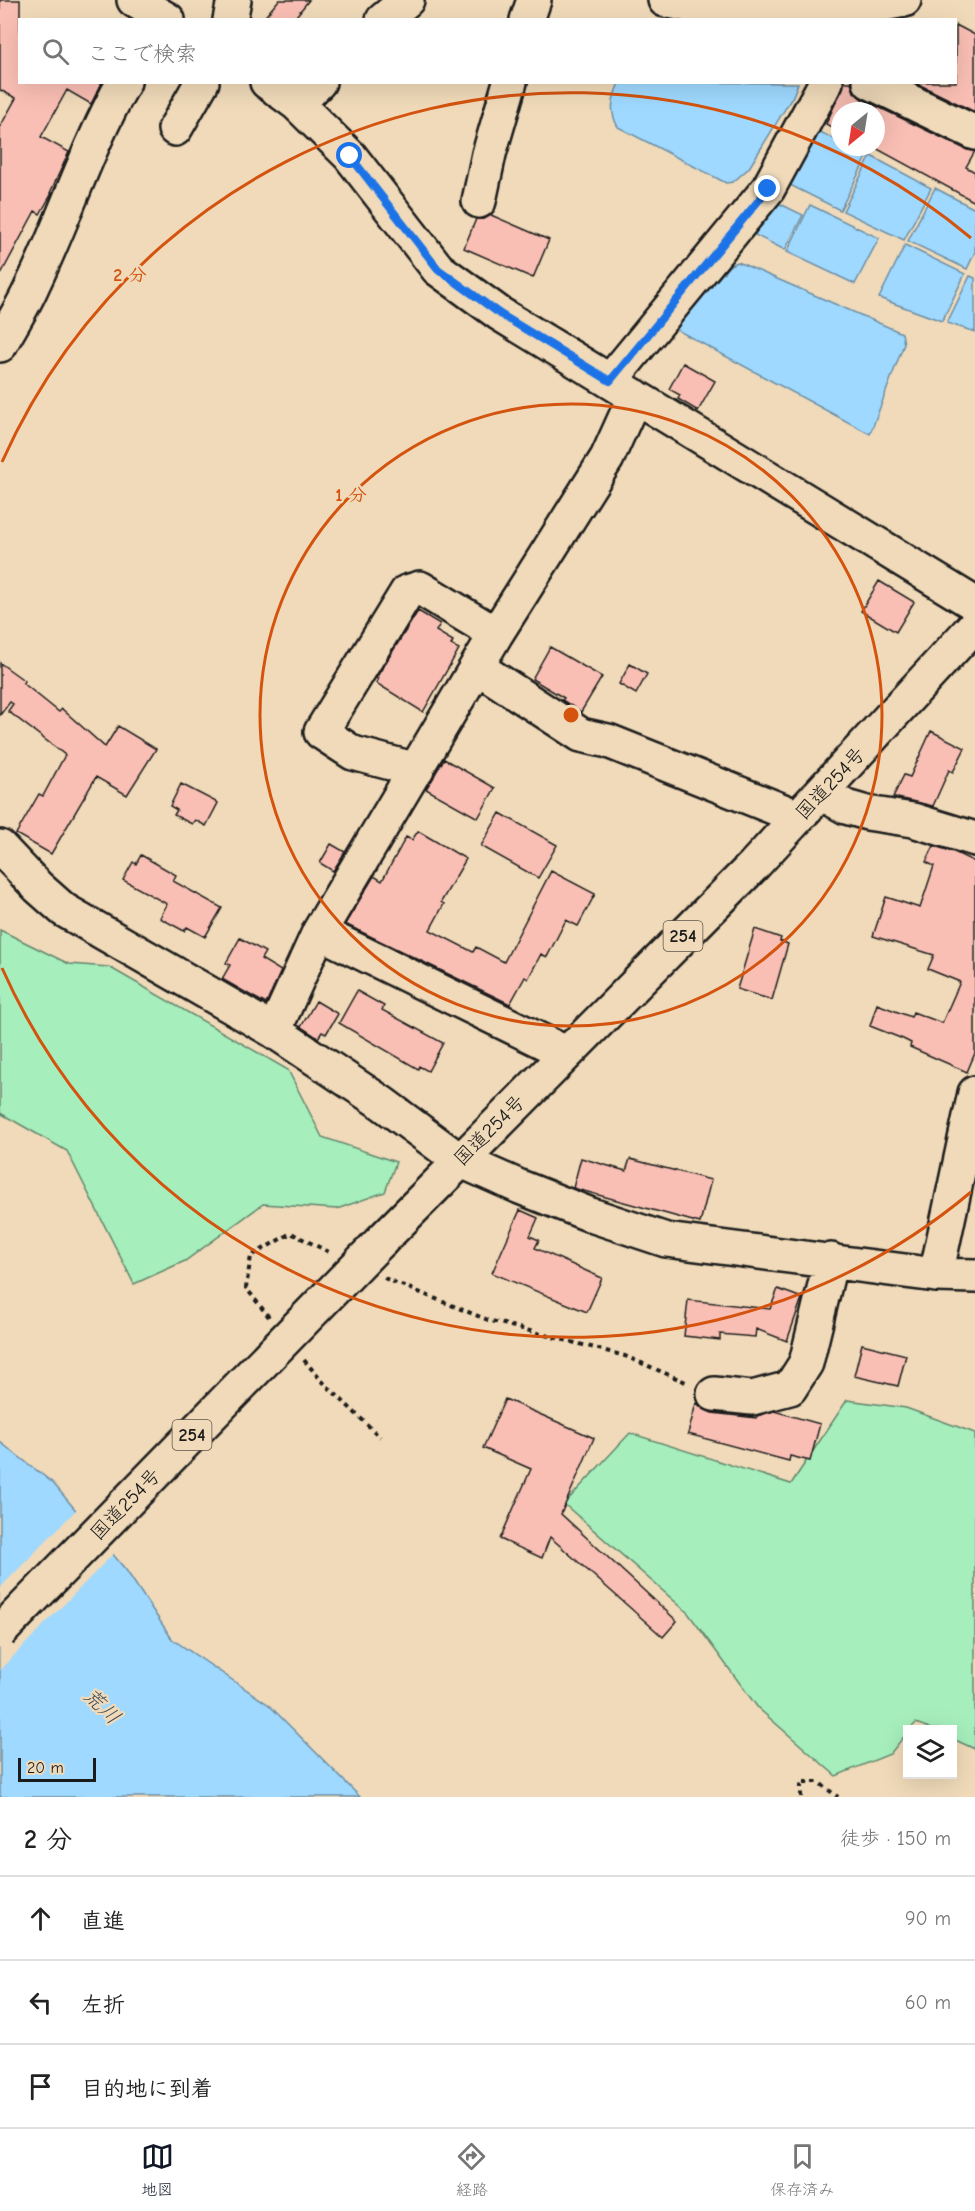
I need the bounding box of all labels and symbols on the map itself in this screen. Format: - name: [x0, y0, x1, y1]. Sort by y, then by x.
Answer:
- north arrow: [831, 102, 885, 156]
- route start: [336, 142, 362, 168]
- route end: [754, 175, 780, 201]
- text: 2 分: [113, 265, 147, 286]
- text: 1 分: [335, 485, 367, 506]
- centre of rings: [561, 705, 581, 725]
- street label: 国道254号: [791, 742, 870, 824]
- road number: 254: [664, 921, 702, 951]
- street label: 国道254号: [449, 1090, 530, 1171]
- road number: 254: [172, 1420, 212, 1450]
- street label: 国道254号: [85, 1464, 165, 1545]
- water label: 荒川: [79, 1683, 125, 1729]
- scale bar: [18, 1755, 96, 1782]

